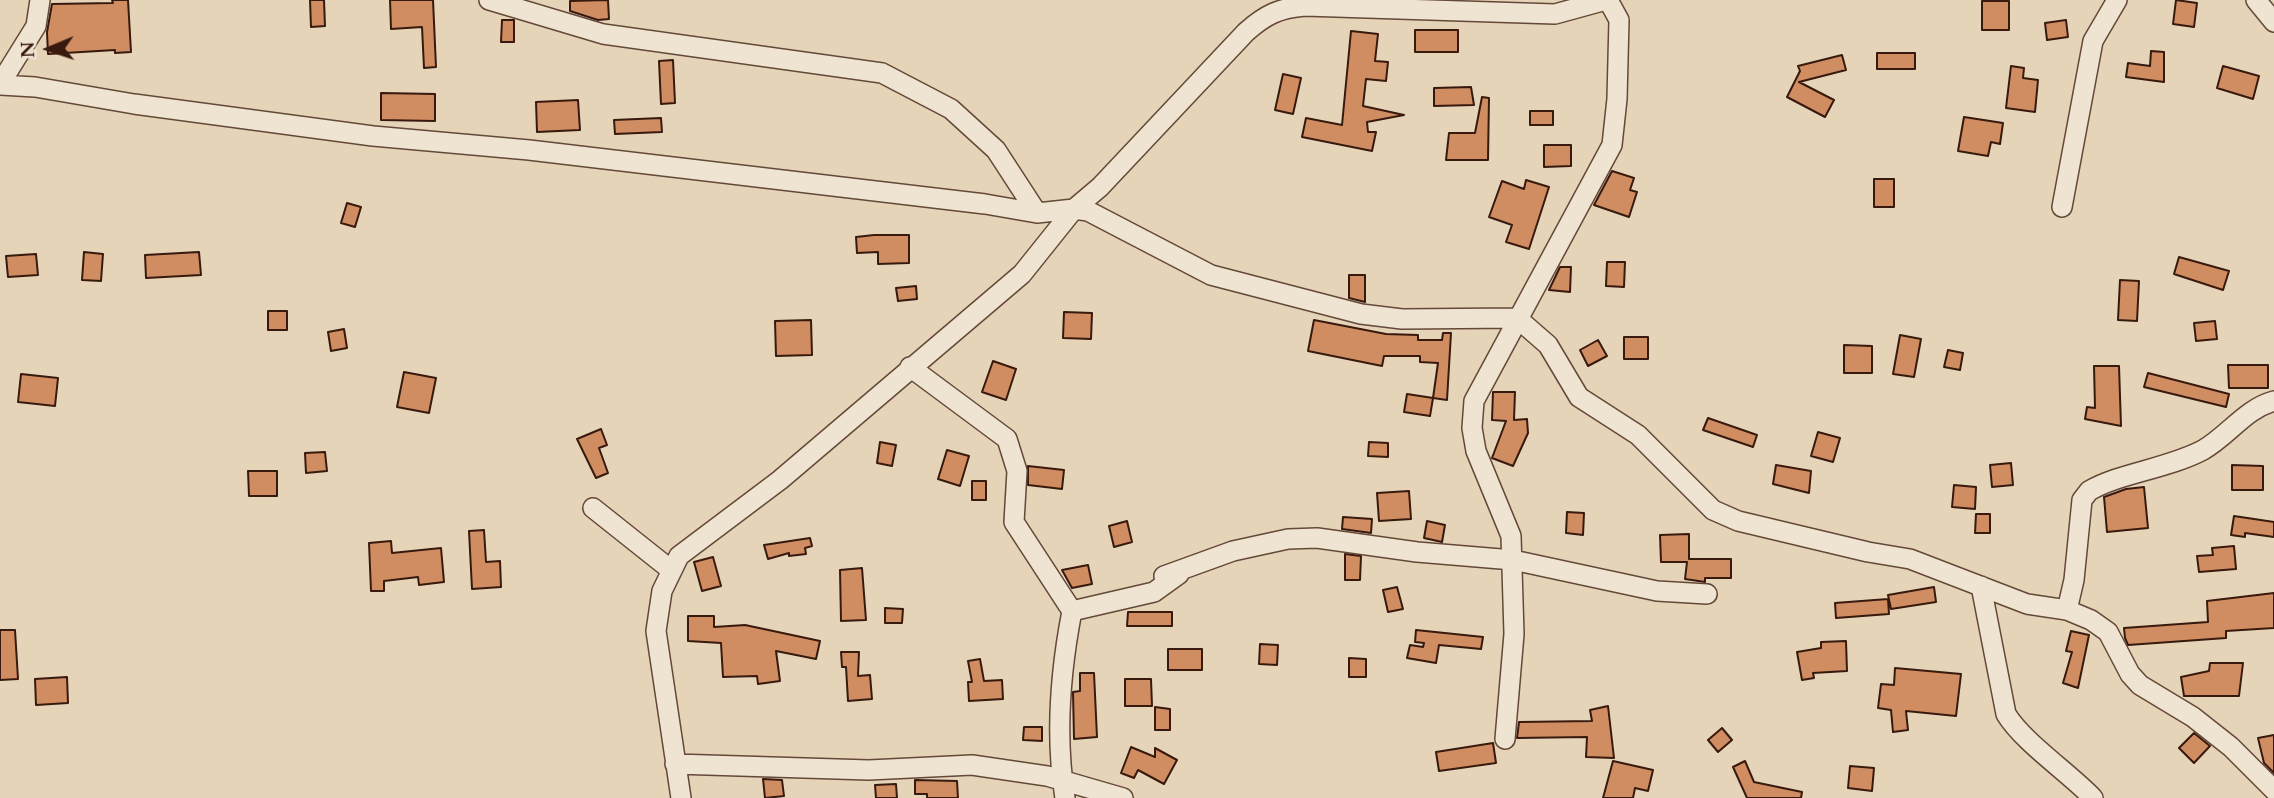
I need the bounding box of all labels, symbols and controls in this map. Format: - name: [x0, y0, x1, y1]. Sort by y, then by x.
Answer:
- north arrow: [14, 14, 84, 84]
- text: N: [15, 41, 41, 58]

